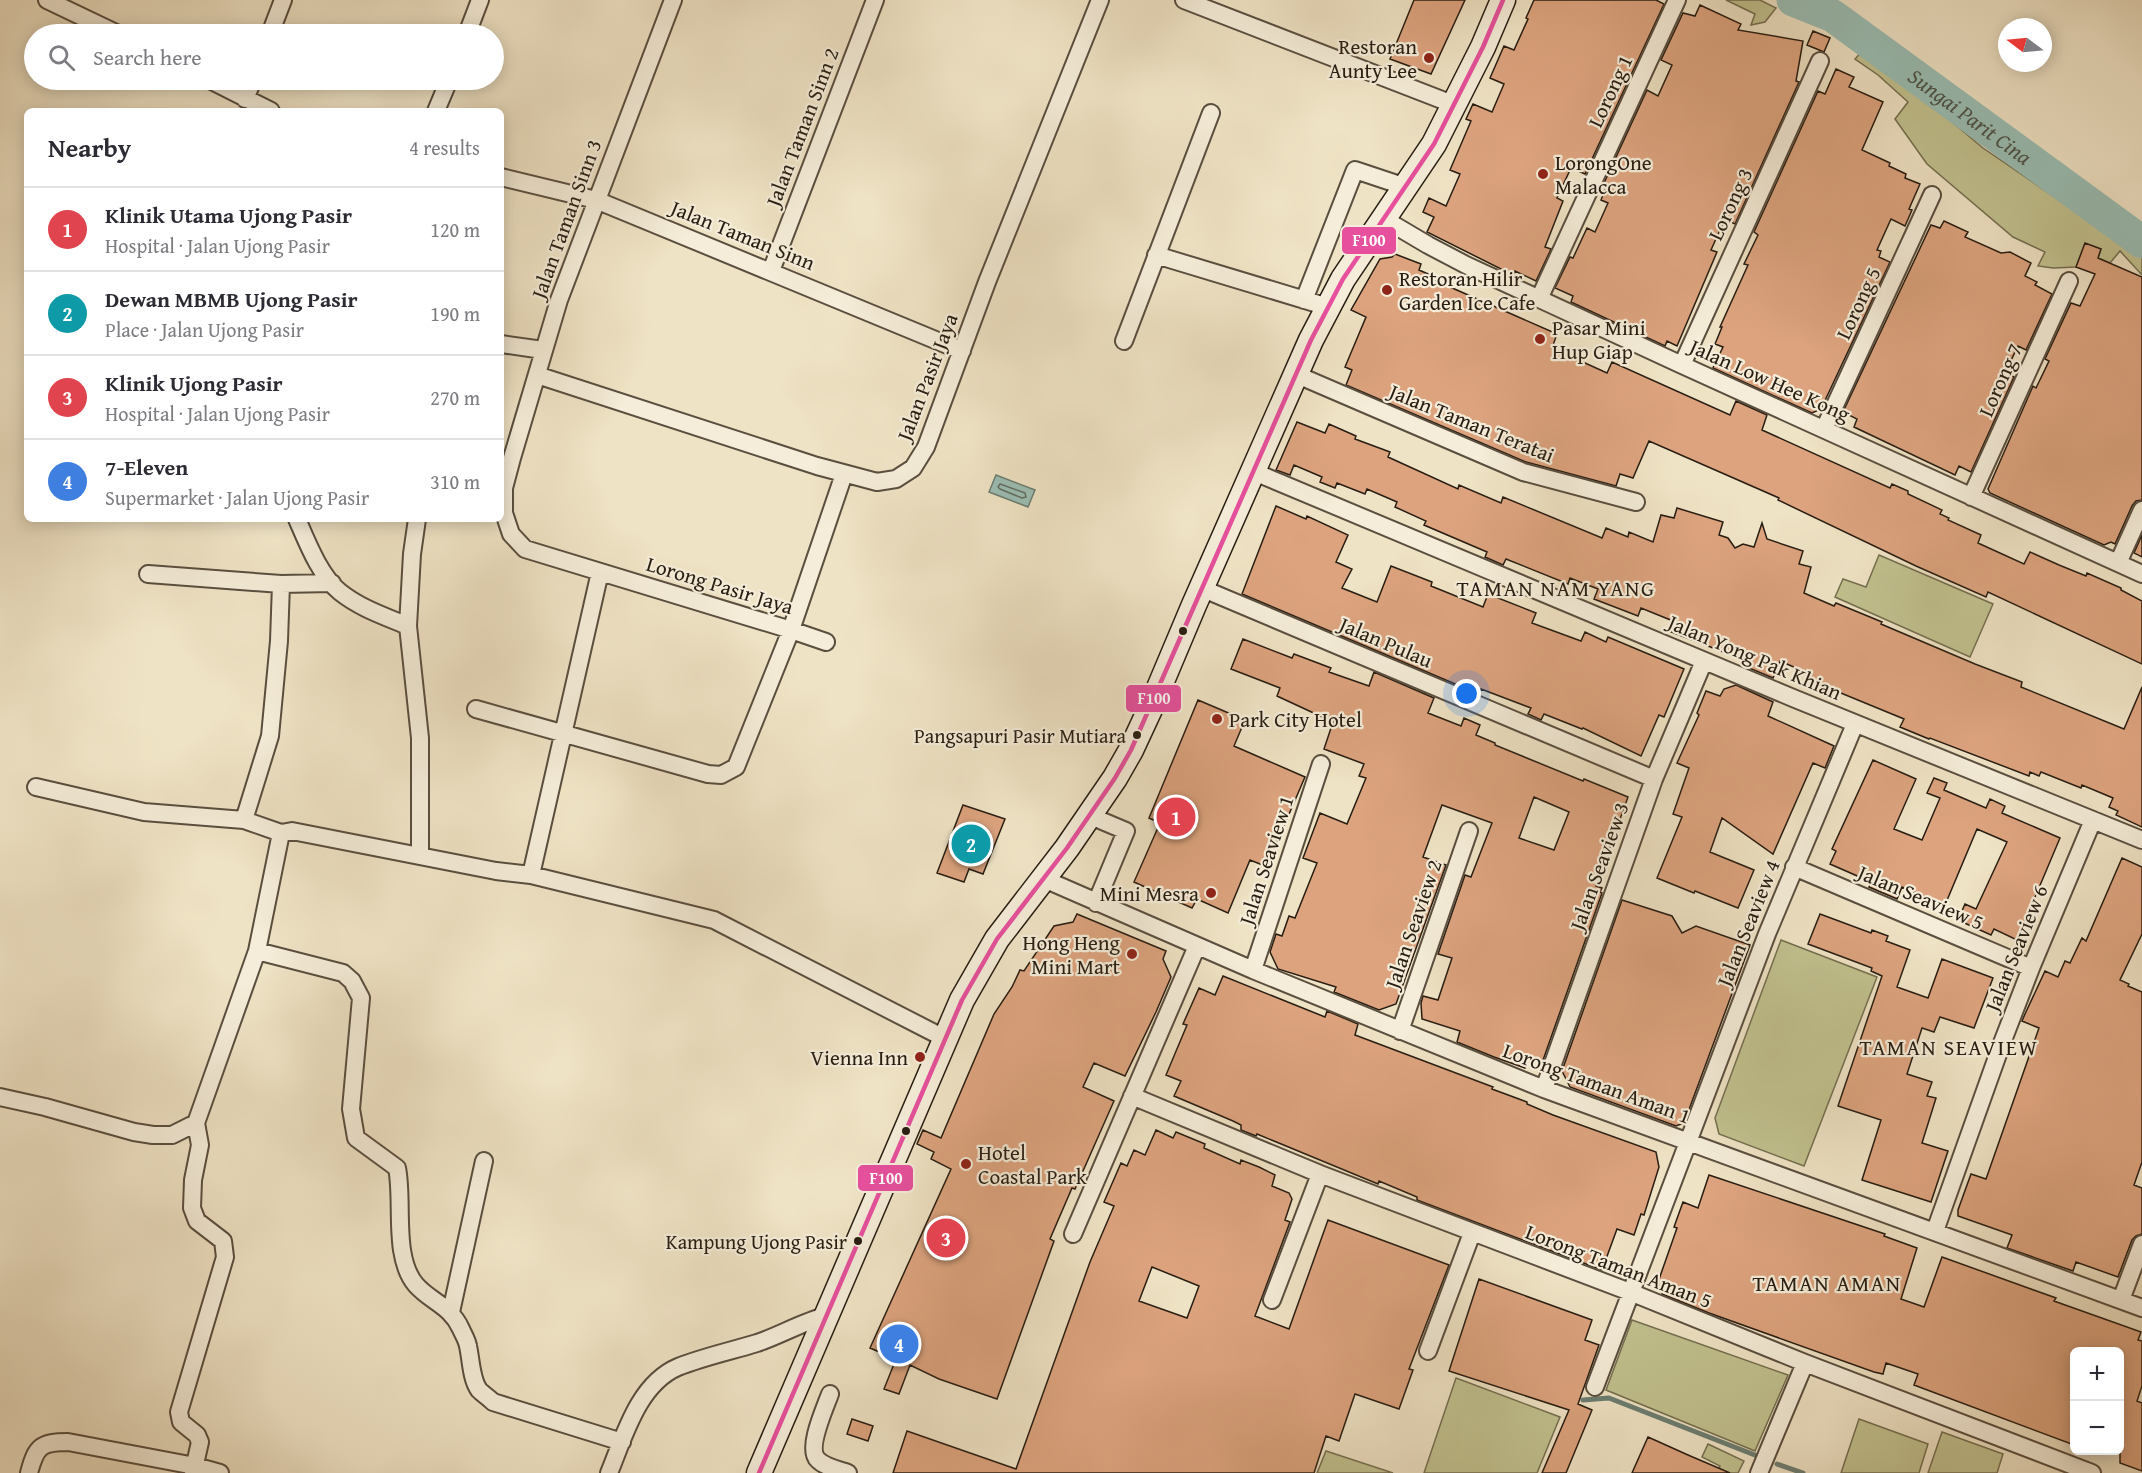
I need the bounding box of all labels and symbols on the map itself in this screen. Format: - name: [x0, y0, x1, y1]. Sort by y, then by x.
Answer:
- north arrow: [1998, 18, 2052, 72]
- place label: Restoran Aunty Lee: [1329, 31, 1417, 86]
- street label: Jalan Taman Sinn 2: [756, 43, 847, 214]
- street label: Lorong 1: [1580, 50, 1640, 132]
- marker: Restoran Aunty Lee: [1422, 51, 1436, 65]
- water label: Sungai Parit Cina: [1902, 60, 2039, 172]
- street label: Jalan Taman Sinn 3: [522, 135, 609, 306]
- place label: LorongOne Malacca: [1555, 147, 1652, 202]
- street label: Lorong 3: [1700, 163, 1760, 245]
- marker: LorongOne Malacca: [1536, 167, 1550, 181]
- street label: Jalan Taman Sinn: [664, 191, 820, 278]
- line badge: F100: [1341, 226, 1397, 255]
- text: F100: [1352, 228, 1386, 252]
- street label: Lorong 5: [1828, 262, 1888, 344]
- place label: Restoran Hilir Garden Ice Cafe: [1399, 263, 1536, 318]
- marker: Restoran Hilir Garden Ice Cafe: [1380, 283, 1394, 297]
- street label: Jalan Pasir Jaya: [887, 309, 966, 448]
- place label: Pasar Mini Hup Giap: [1552, 312, 1646, 367]
- street label: Jalan Low Hee Kong: [1682, 330, 1856, 429]
- marker: Pasar Mini Hup Giap: [1533, 332, 1547, 346]
- street label: Lorong 7: [1970, 339, 2030, 421]
- street label: Jalan Taman Teratai: [1382, 375, 1559, 470]
- street label: Lorong Pasir Jaya: [643, 548, 797, 622]
- district label: TAMAN NAM YANG: [1457, 572, 1655, 604]
- street label: Jalan Yong Pak Khian: [1661, 605, 1847, 708]
- street label: Jalan Pulau: [1332, 607, 1438, 676]
- unlabelled marker: [1177, 625, 1189, 637]
- your location: [1452, 679, 1481, 708]
- line badge: F100: [1125, 684, 1182, 713]
- text: F100: [1137, 686, 1171, 710]
- place label: Park City Hotel: [1229, 704, 1362, 735]
- marker: Park City Hotel: [1210, 712, 1224, 726]
- place label: Pangsapuri Pasir Mutiara: [914, 721, 1127, 750]
- marker: Pangsapuri Pasir Mutiara: [1131, 729, 1143, 741]
- street label: Jalan Seaview 1: [1230, 791, 1302, 932]
- pin: 1: [1156, 794, 1196, 840]
- street label: Jalan Seaview 3: [1560, 798, 1637, 937]
- pin: 2: [952, 822, 990, 866]
- street label: Jalan Seaview 2: [1375, 855, 1450, 995]
- street label: Jalan Seaview 4: [1707, 855, 1788, 994]
- street label: Jalan Seaview 5: [1850, 855, 1989, 938]
- place label: Mini Mesra: [1100, 878, 1199, 909]
- street label: Jalan Seaview 6: [1975, 880, 2056, 1019]
- marker: Mini Mesra: [1204, 886, 1218, 900]
- place label: Hong Heng Mini Mart: [1022, 927, 1121, 982]
- marker: Hong Heng Mini Mart: [1125, 947, 1139, 961]
- district label: TAMAN SEAVIEW: [1860, 1031, 2038, 1063]
- street label: Lorong Taman Aman 1: [1499, 1035, 1695, 1131]
- place label: Vienna Inn: [810, 1042, 908, 1073]
- marker: Vienna Inn: [913, 1050, 927, 1064]
- unlabelled marker: [900, 1125, 912, 1137]
- place label: Hotel Coastal Park: [978, 1137, 1087, 1192]
- marker: Hotel Coastal Park: [959, 1157, 973, 1171]
- line badge: F100: [857, 1164, 914, 1192]
- text: F100: [869, 1166, 903, 1190]
- pin: 3: [926, 1216, 966, 1260]
- street label: Lorong Taman Aman 5: [1521, 1216, 1717, 1316]
- place label: Kampung Ujong Pasir: [666, 1227, 847, 1256]
- marker: Kampung Ujong Pasir: [852, 1235, 864, 1247]
- district label: TAMAN AMAN: [1752, 1267, 1902, 1299]
- pin: 4: [880, 1322, 918, 1366]

